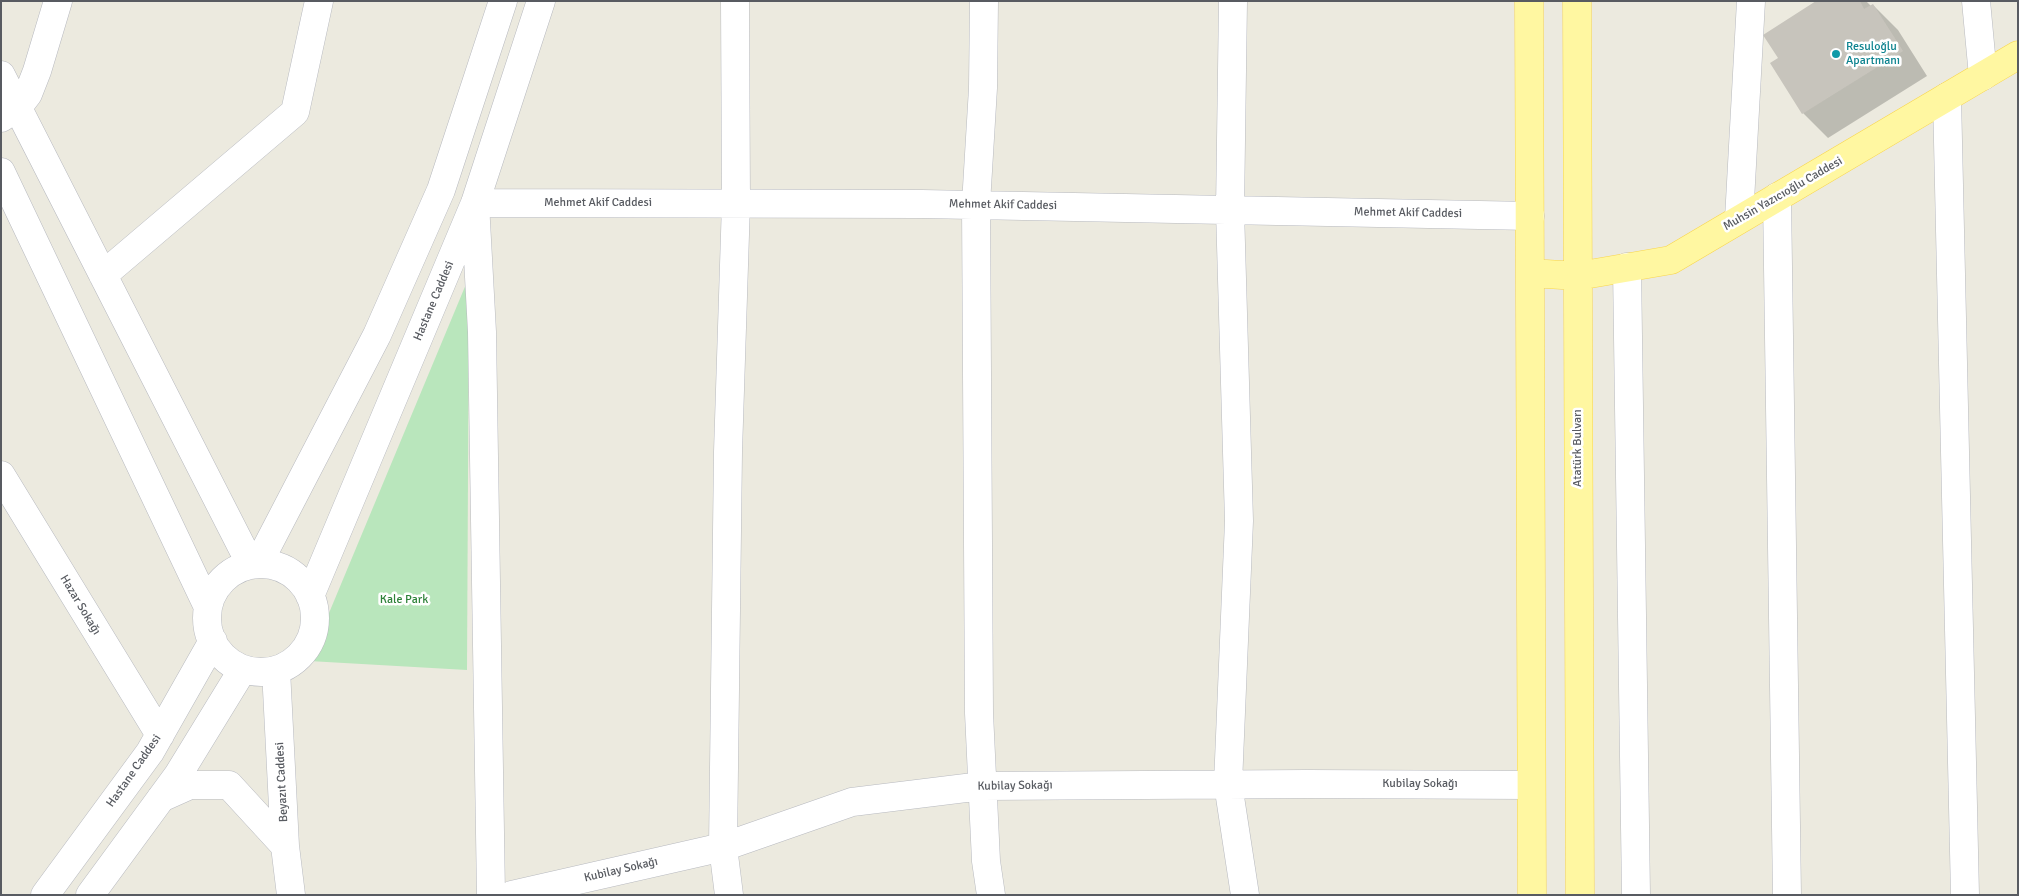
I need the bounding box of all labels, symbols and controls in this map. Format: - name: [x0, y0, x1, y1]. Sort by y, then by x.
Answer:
- place label: Resuloğlu Apartmanı: [1846, 40, 1900, 68]
- marker: Resuloğlu Apartmanı: [1830, 48, 1842, 60]
- street label: Muhsin Yazıcıoğlu Caddesi: [1721, 154, 1845, 234]
- street label: Mehmet Akif Caddesi: [544, 196, 652, 210]
- street label: Mehmet Akif Caddesi: [949, 197, 1057, 213]
- street label: Mehmet Akif Caddesi: [1354, 205, 1462, 221]
- street label: Hastane Caddesi: [411, 259, 457, 343]
- street label: Atatürk Bulvarı: [1571, 409, 1585, 487]
- street label: Hazar Sokağı: [57, 572, 103, 638]
- park label: Kale Park: [380, 593, 428, 607]
- street label: Hastane Caddesi: [104, 732, 164, 810]
- street label: Beyazıt Caddesi: [273, 741, 291, 823]
- street label: Kubilay Sokağı: [1382, 777, 1458, 791]
- street label: Kubilay Sokağı: [977, 778, 1053, 794]
- street label: Kubilay Sokağı: [583, 855, 659, 885]

